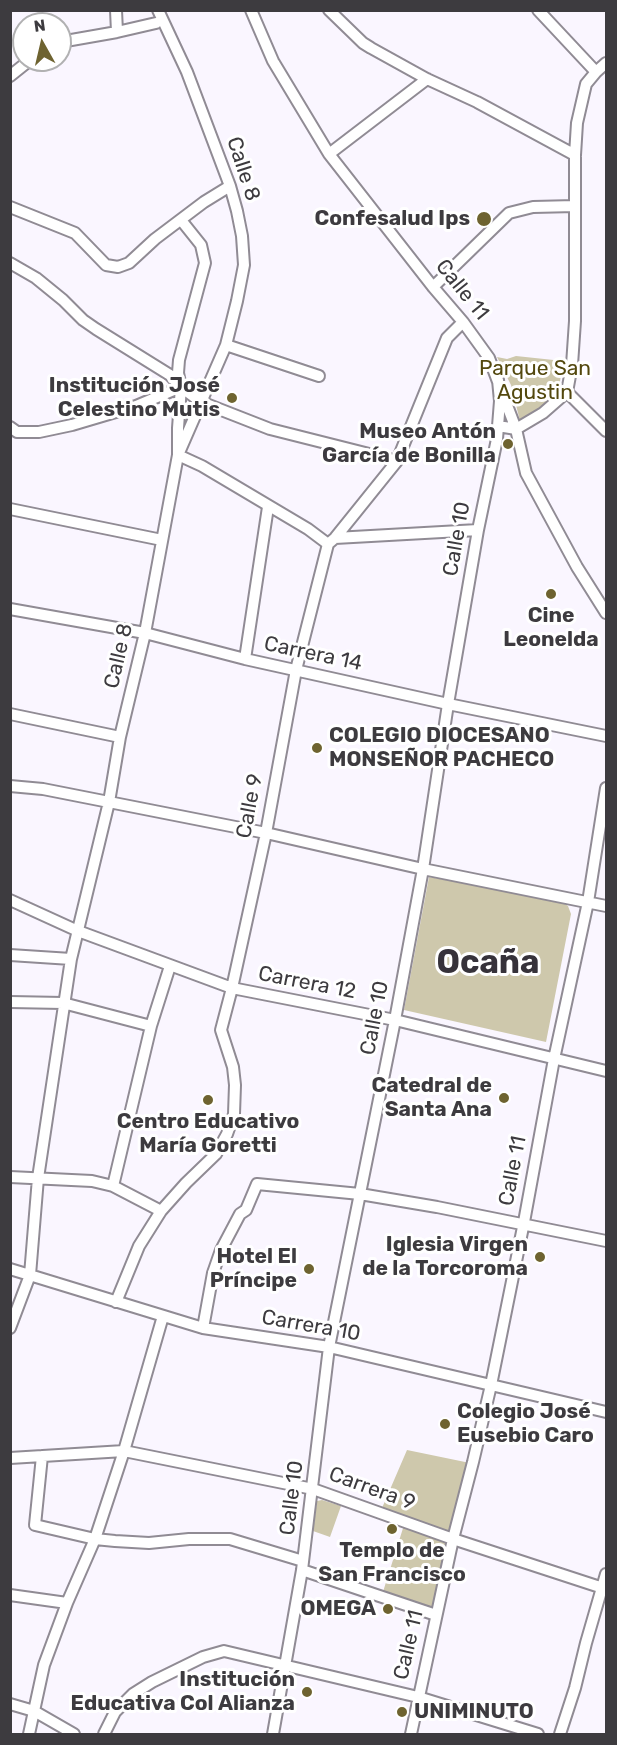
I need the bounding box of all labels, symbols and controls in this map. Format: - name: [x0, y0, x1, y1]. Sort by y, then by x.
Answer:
- north arrow: [12, 12, 72, 72]
- text: N: [33, 15, 47, 36]
- street label: Calle 8: [221, 134, 265, 204]
- place label: Confesalud Ips: [315, 206, 470, 232]
- marker: Confesalud Ips: [475, 210, 493, 228]
- street label: Calle 11: [430, 255, 494, 325]
- park label: Parque San Agustin: [479, 356, 591, 406]
- place label: Institución José Celestino Mutis: [49, 373, 220, 423]
- marker: Institución José Celestino Mutis: [225, 391, 239, 405]
- place label: Museo Antón García de Bonilla: [322, 419, 496, 469]
- marker: Museo Antón García de Bonilla: [501, 437, 515, 451]
- street label: Calle 10: [438, 500, 476, 578]
- marker: Cine Leonelda: [544, 587, 558, 601]
- place label: Cine Leonelda: [503, 603, 599, 653]
- street label: Calle 8: [99, 621, 139, 691]
- street label: Carrera 14: [262, 631, 364, 677]
- place label: COLEGIO DIOCESANO MONSEÑOR PACHECO: [329, 723, 554, 773]
- marker: COLEGIO DIOCESANO MONSEÑOR PACHECO: [310, 741, 324, 755]
- street label: Calle 9: [231, 772, 269, 840]
- district label: Ocaña: [436, 943, 540, 983]
- street label: Carrera 12: [256, 961, 358, 1005]
- street label: Calle 10: [355, 979, 395, 1057]
- place label: Catedral de Santa Ana: [371, 1073, 492, 1123]
- marker: Catedral de Santa Ana: [497, 1091, 511, 1105]
- marker: Centro Educativo María Goretti: [201, 1093, 215, 1107]
- place label: Centro Educativo María Goretti: [117, 1109, 299, 1159]
- street label: Calle 11: [494, 1134, 532, 1208]
- place label: Iglesia Virgen de la Torcoroma: [362, 1232, 528, 1282]
- place label: Hotel El Príncipe: [210, 1244, 297, 1294]
- marker: Iglesia Virgen de la Torcoroma: [533, 1250, 547, 1264]
- marker: Hotel El Príncipe: [302, 1262, 316, 1276]
- street label: Carrera 10: [260, 1305, 362, 1347]
- place label: Colegio José Eusebio Caro: [457, 1399, 594, 1449]
- marker: Colegio José Eusebio Caro: [438, 1417, 452, 1431]
- street label: Calle 10: [275, 1459, 309, 1537]
- street label: Carrera 9: [325, 1462, 419, 1516]
- marker: Templo de San Francisco: [385, 1522, 399, 1536]
- place label: Templo de San Francisco: [318, 1538, 466, 1588]
- place label: OMEGA: [301, 1596, 376, 1622]
- marker: OMEGA: [381, 1602, 395, 1616]
- street label: Calle 11: [389, 1608, 429, 1682]
- place label: Institución Educativa Col Alianza: [71, 1667, 295, 1717]
- marker: Institución Educativa Col Alianza: [300, 1685, 314, 1699]
- place label: UNIMINUTO: [414, 1699, 534, 1725]
- marker: UNIMINUTO: [395, 1705, 409, 1719]

